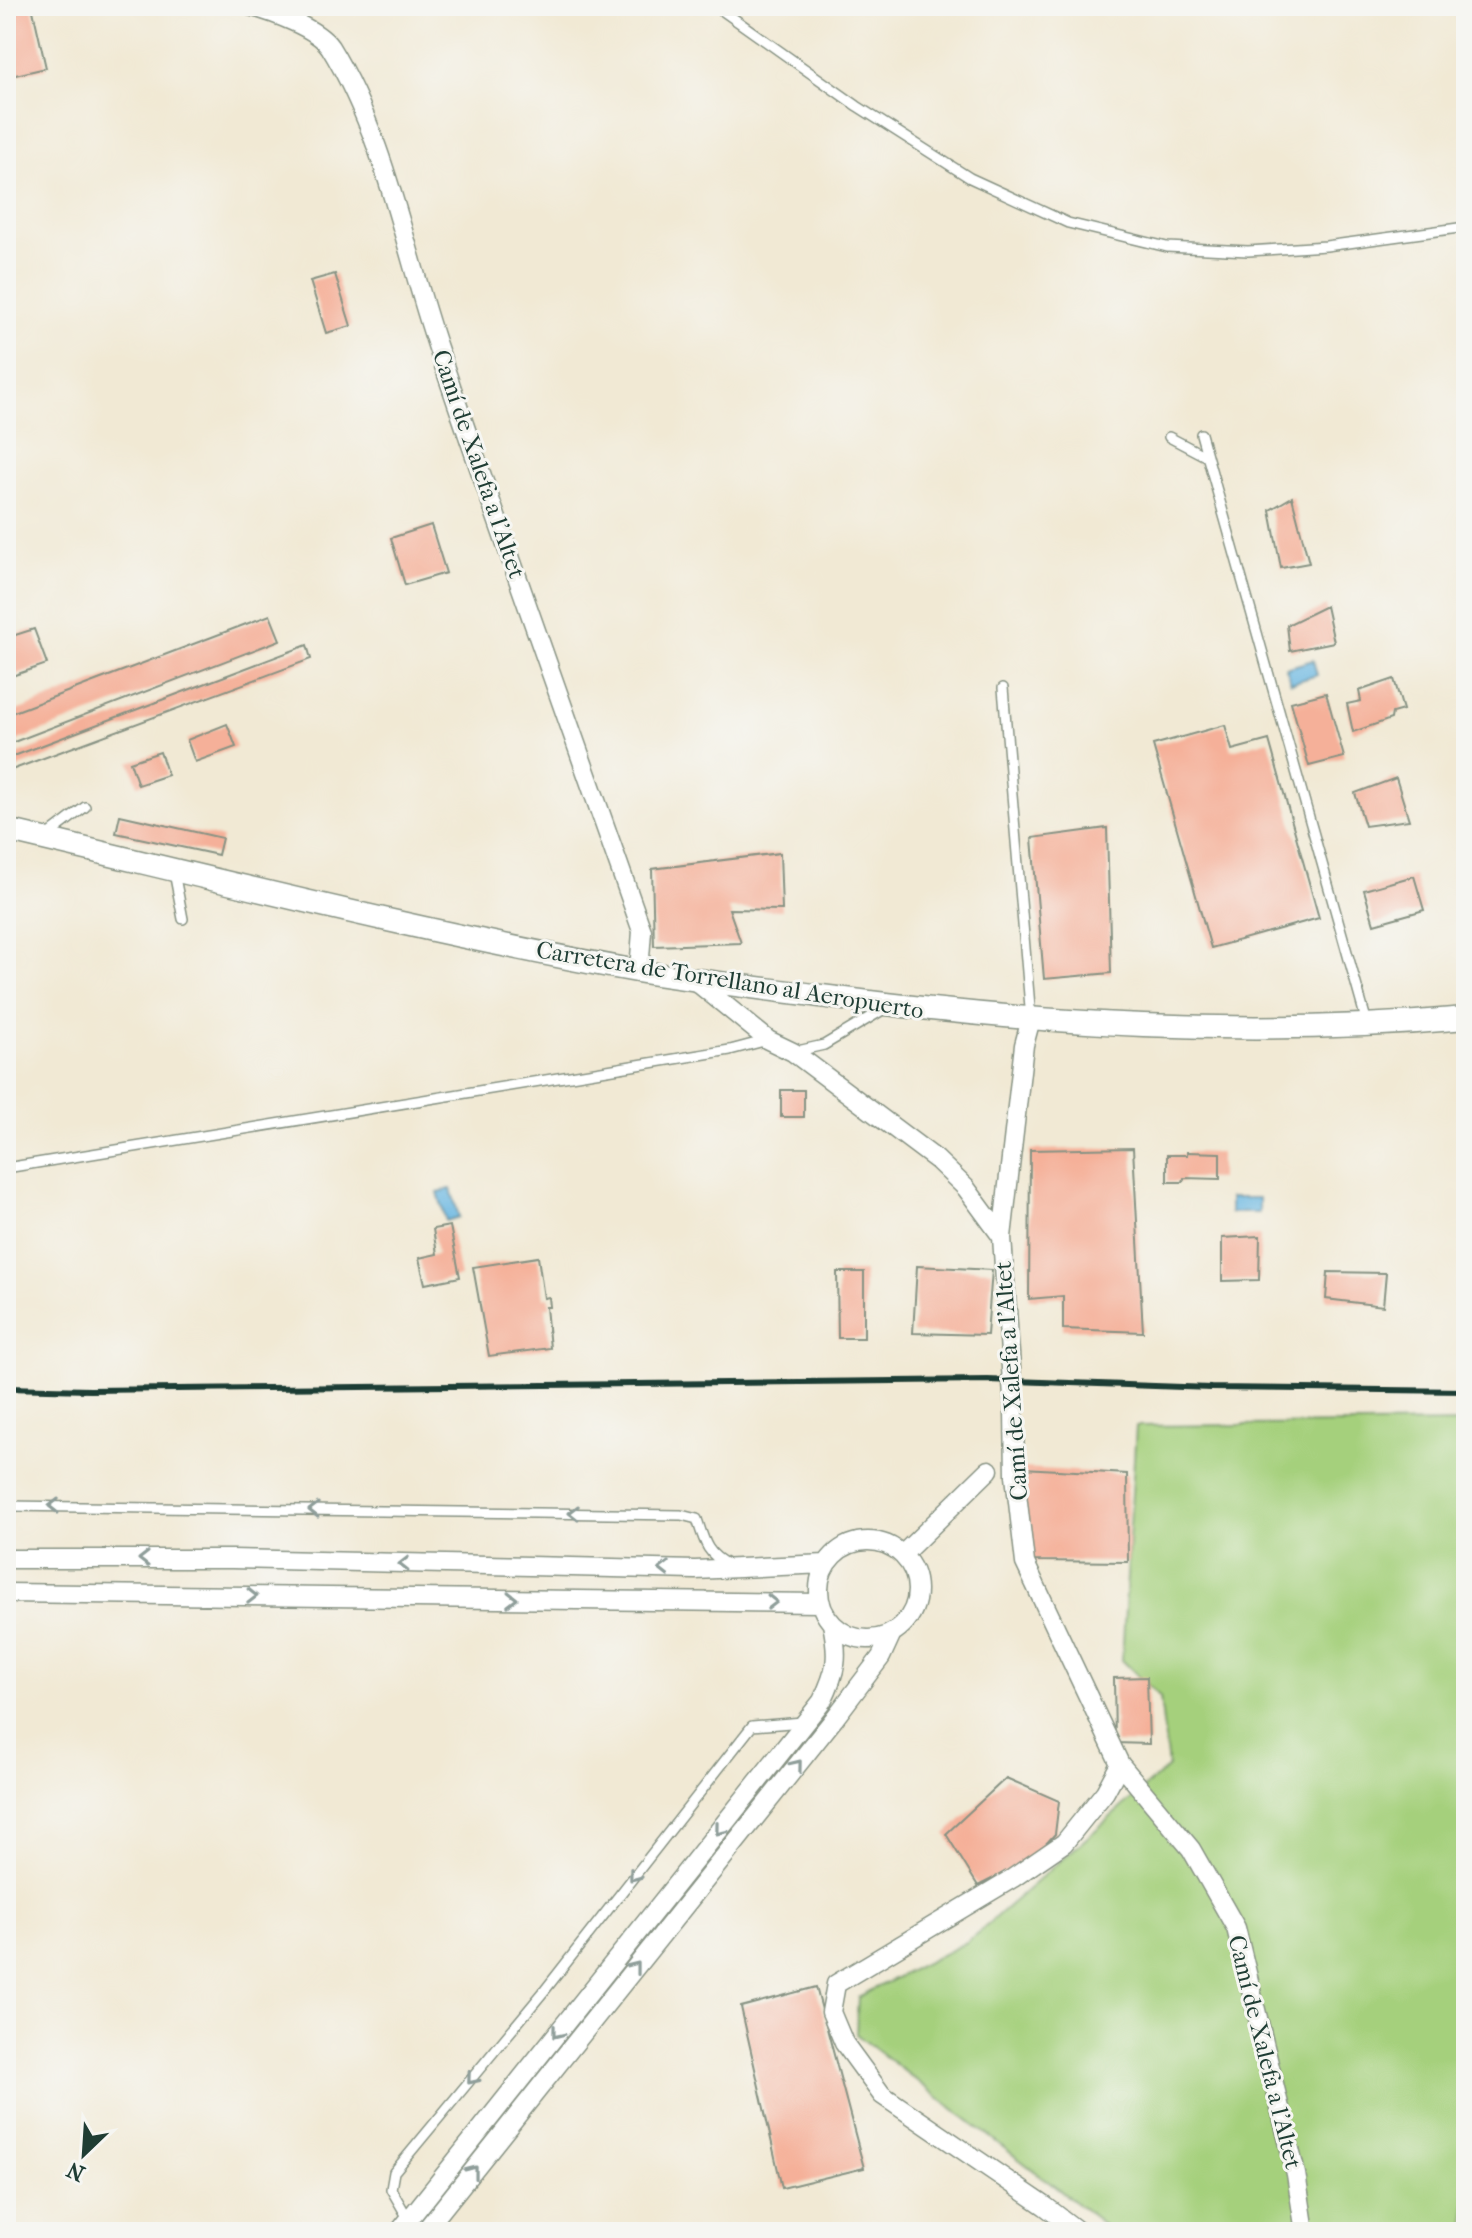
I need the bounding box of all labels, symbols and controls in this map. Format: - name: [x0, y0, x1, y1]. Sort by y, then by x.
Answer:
- street label: Camí de Xalefa a l'Altet: [427, 346, 531, 582]
- street label: Carretera de Torrellano al Aeropuerto: [534, 936, 926, 1024]
- street label: Camí de Xalefa a l'Altet: [989, 1260, 1033, 1502]
- one-way arrow: [47, 1497, 60, 1515]
- one-way arrow: [307, 1501, 320, 1519]
- one-way arrow: [567, 1505, 580, 1522]
- one-way arrow: [137, 1550, 150, 1568]
- one-way arrow: [397, 1555, 410, 1573]
- one-way arrow: [657, 1560, 670, 1578]
- one-way arrow: [246, 1587, 259, 1605]
- one-way arrow: [506, 1590, 519, 1608]
- one-way arrow: [766, 1593, 779, 1611]
- one-way arrow: [788, 1759, 802, 1774]
- one-way arrow: [715, 1821, 730, 1835]
- one-way arrow: [630, 1867, 644, 1882]
- street label: Camí de Xalefa a l'Altet: [1222, 1932, 1308, 2172]
- one-way arrow: [625, 1961, 639, 1976]
- one-way arrow: [553, 2024, 567, 2039]
- one-way arrow: [467, 2070, 482, 2084]
- north arrow: [44, 2114, 124, 2194]
- text: N: [63, 2156, 89, 2187]
- one-way arrow: [463, 2166, 478, 2180]

